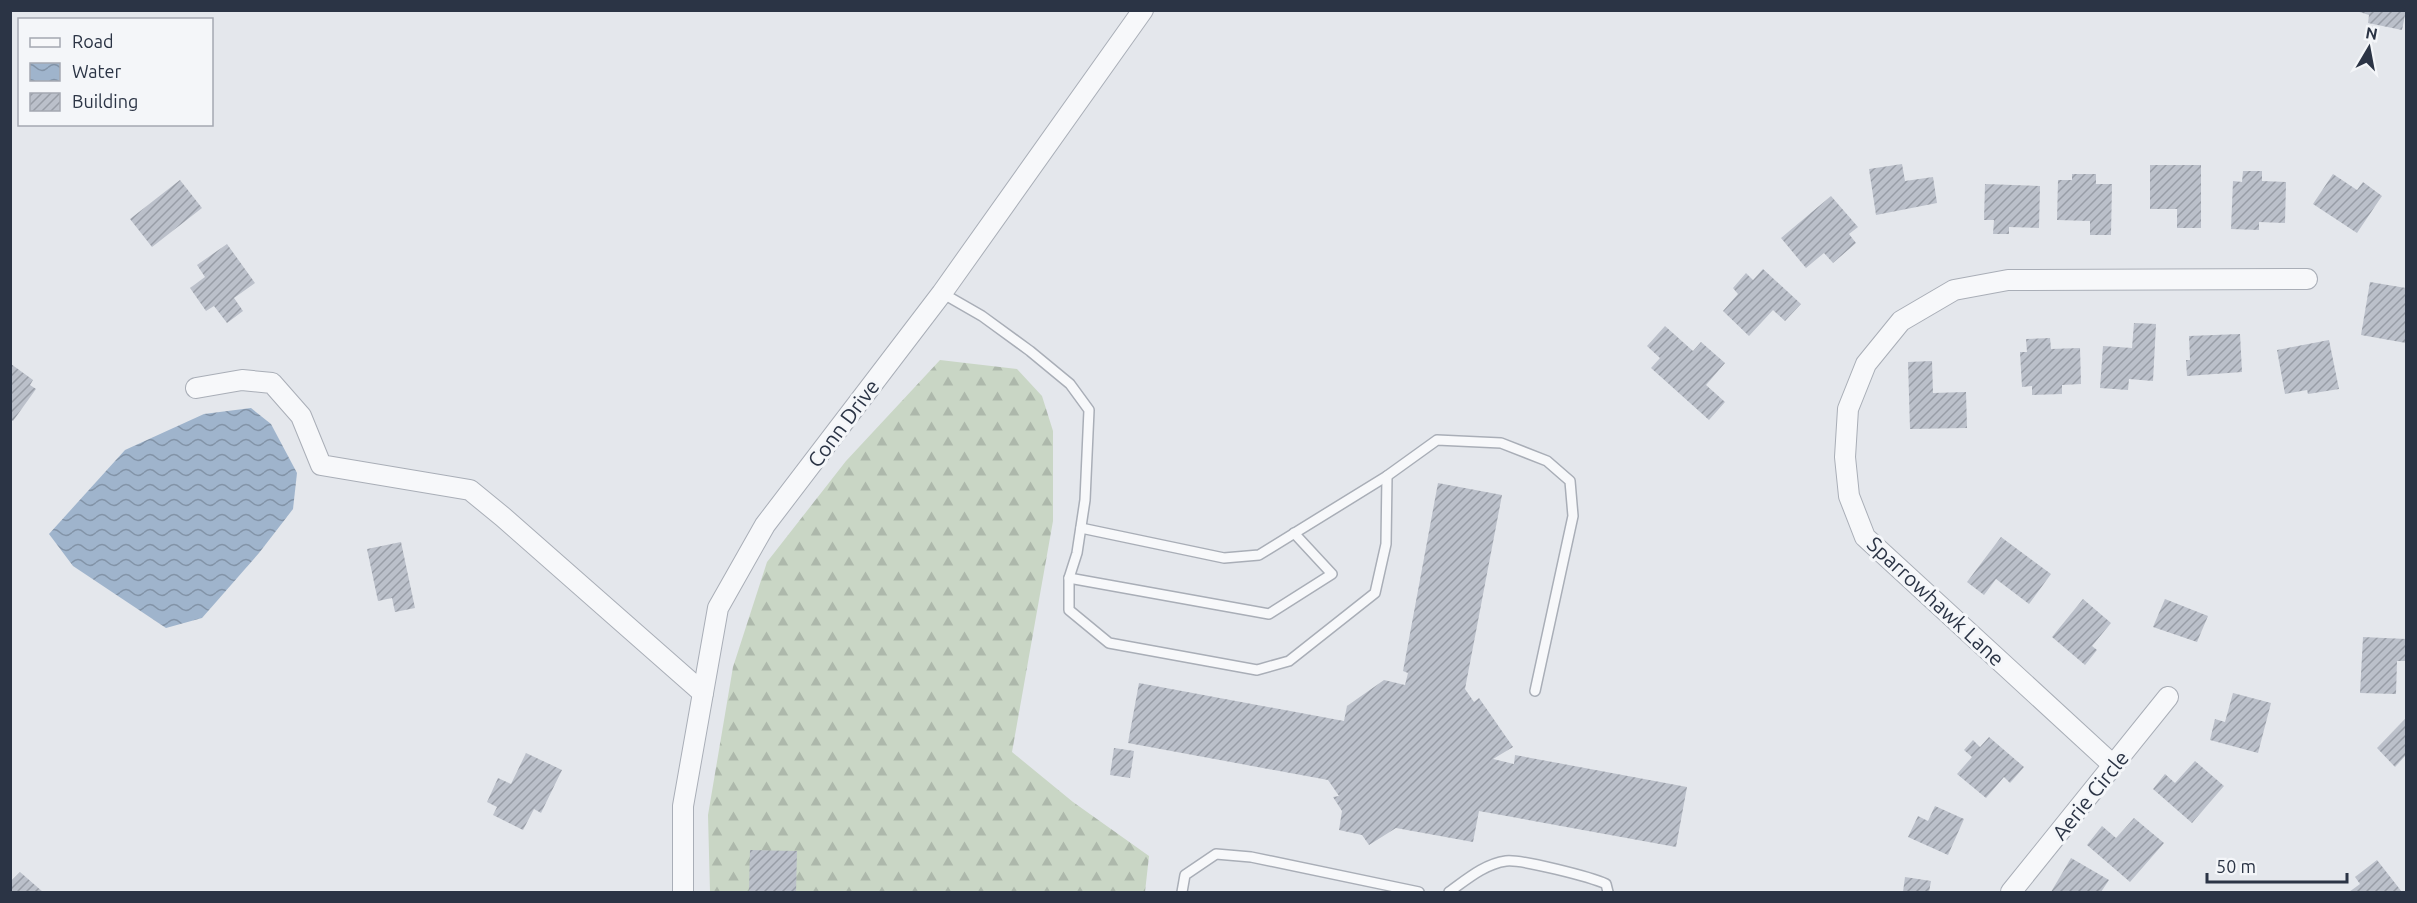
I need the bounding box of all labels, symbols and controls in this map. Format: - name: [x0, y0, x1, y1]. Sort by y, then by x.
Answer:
- legend: [18, 18, 213, 126]
- north arrow: [2339, 18, 2399, 78]
- text: N: [2364, 23, 2379, 43]
- text: Road: [72, 31, 114, 51]
- text: Water: [72, 61, 122, 81]
- text: Building: [72, 91, 138, 111]
- street label: Conn Drive: [802, 374, 884, 472]
- street label: Sparrowhawk Lane: [1863, 531, 2009, 671]
- street label: Aerie Circle: [2047, 746, 2133, 844]
- scale bar: [2207, 846, 2346, 884]
- text: 50 m: [2216, 856, 2256, 876]

